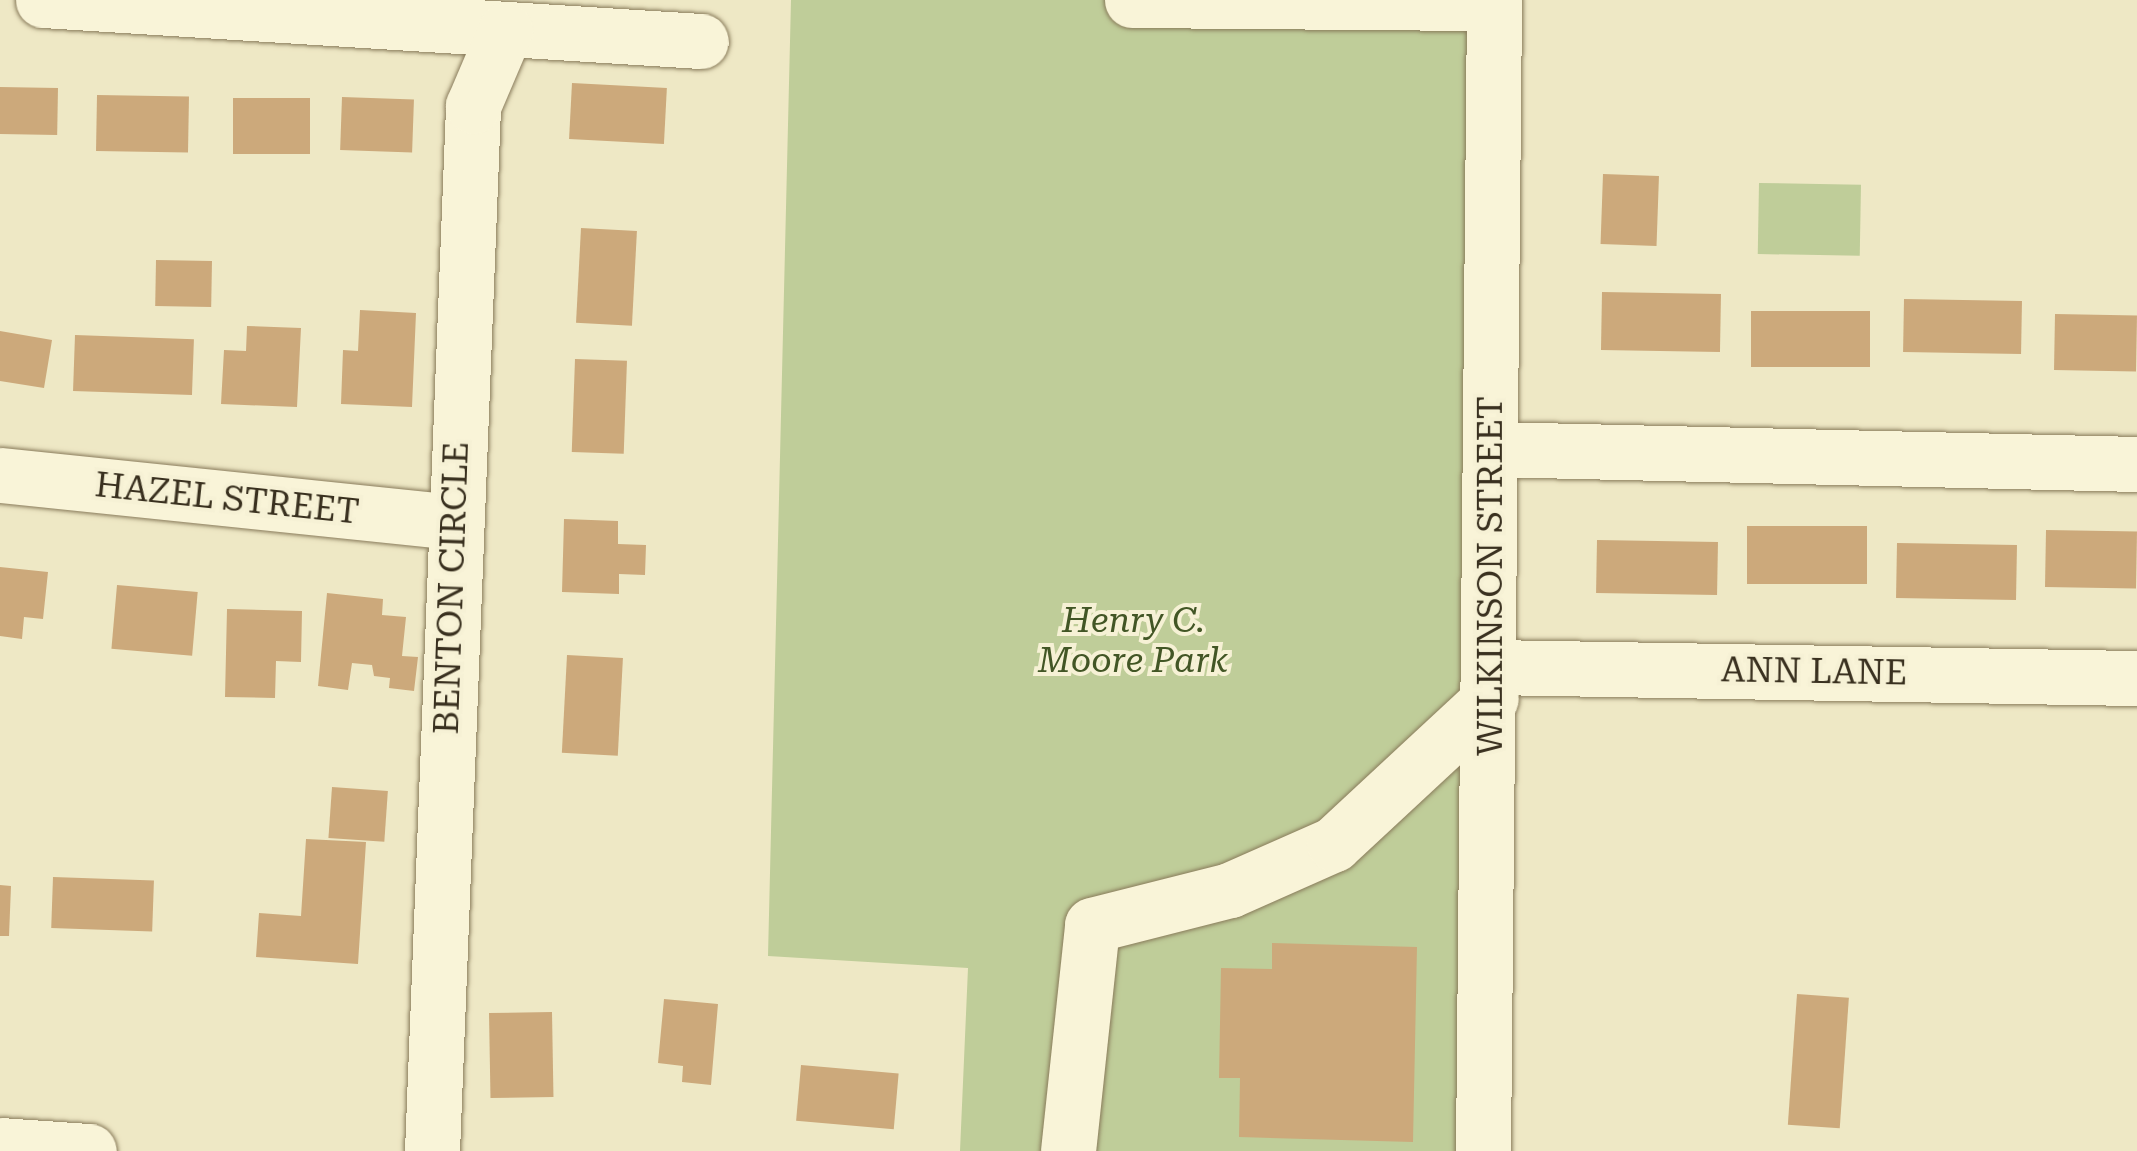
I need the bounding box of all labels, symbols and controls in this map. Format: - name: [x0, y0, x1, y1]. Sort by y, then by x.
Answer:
- street label: WILKINSON STREET: [1470, 396, 1512, 756]
- street label: BENTON CIRCLE: [426, 441, 478, 735]
- street label: HAZEL STREET: [93, 464, 361, 534]
- park label: Henry C. Moore Park: [1038, 600, 1228, 682]
- street label: ANN LANE: [1721, 649, 1907, 695]

